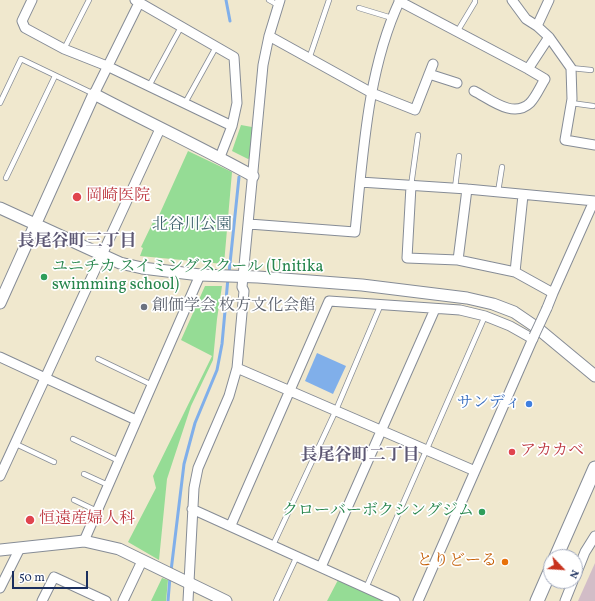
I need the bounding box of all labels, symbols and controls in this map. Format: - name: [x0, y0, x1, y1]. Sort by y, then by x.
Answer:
- place label: 岡崎医院: [86, 187, 150, 207]
- marker: 岡崎医院: [71, 191, 83, 203]
- park label: 北谷川公園: [152, 216, 232, 236]
- district label: 長尾谷町三丁目: [18, 233, 136, 253]
- place label: ユニチカ スイミングスクール (Unitika swimming school): [52, 258, 323, 296]
- marker: ユニチカ スイミングスクール (Unitika swimming school): [39, 272, 49, 282]
- place label: 創価学会 枚方文化会館: [152, 297, 315, 317]
- marker: 創価学会 枚方文化会館: [139, 302, 149, 312]
- place label: サンディ: [457, 394, 521, 414]
- marker: サンディ: [524, 399, 534, 409]
- place label: アカカベ: [520, 442, 584, 462]
- district label: 長尾谷町二丁目: [301, 447, 419, 467]
- marker: アカカベ: [507, 447, 517, 457]
- place label: クローバーボクシングジム: [282, 502, 474, 522]
- marker: クローバーボクシングジム: [477, 507, 487, 517]
- place label: 恒遠産婦人科: [39, 510, 135, 530]
- marker: 恒遠産婦人科: [24, 514, 36, 526]
- north arrow: [543, 549, 583, 589]
- place label: とりどーる: [417, 552, 497, 572]
- marker: とりどーる: [500, 557, 510, 567]
- scale bar: [14, 563, 90, 589]
- text: N: [565, 567, 582, 581]
- text: 50 m: [19, 570, 45, 586]

